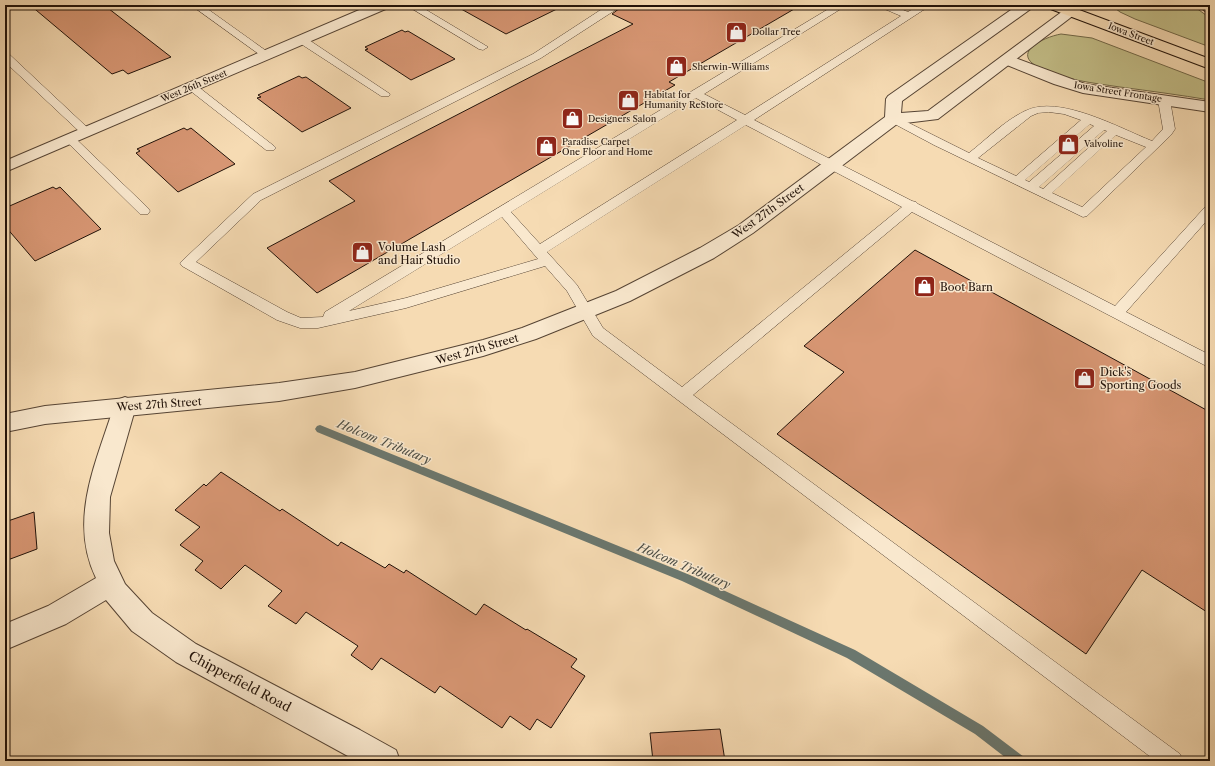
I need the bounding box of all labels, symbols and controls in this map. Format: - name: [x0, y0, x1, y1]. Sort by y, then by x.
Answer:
- shop icon: Dollar Tree: [724, 19, 750, 45]
- street label: Iowa Street: [1107, 20, 1156, 48]
- place label: Dollar Tree: [752, 26, 801, 37]
- shop icon: Sherwin-Williams: [664, 54, 690, 80]
- place label: Sherwin-Williams: [692, 61, 769, 72]
- street label: West 26th Street: [158, 66, 229, 105]
- street label: Iowa Street Frontage: [1073, 79, 1163, 104]
- shop icon: Habitat for Humanity ReStore: [615, 87, 641, 113]
- place label: Habitat for Humanity ReStore: [644, 89, 723, 110]
- shop icon: Designers Salon: [560, 106, 586, 132]
- place label: Designers Salon: [588, 113, 657, 124]
- shop icon: Valvoline: [1055, 131, 1081, 157]
- shop icon: Paradise Carpet One Floor and Home: [533, 134, 559, 160]
- place label: Paradise Carpet One Floor and Home: [562, 136, 653, 157]
- place label: Valvoline: [1083, 138, 1123, 149]
- street label: West 27th Street: [729, 180, 807, 242]
- shop icon: Volume Lash and Hair Studio: [349, 240, 375, 266]
- place label: Volume Lash and Hair Studio: [377, 240, 460, 267]
- shop icon: Boot Barn: [911, 274, 937, 300]
- place label: Boot Barn: [940, 280, 993, 294]
- street label: West 27th Street: [433, 330, 520, 368]
- shop icon: Dick's Sporting Goods: [1072, 365, 1098, 391]
- place label: Dick's Sporting Goods: [1100, 365, 1182, 392]
- street label: West 27th Street: [115, 394, 202, 414]
- water label: Holcom Tributary: [334, 416, 433, 467]
- water label: Holcom Tributary: [634, 539, 733, 592]
- street label: Chipperfield Road: [186, 647, 294, 715]

